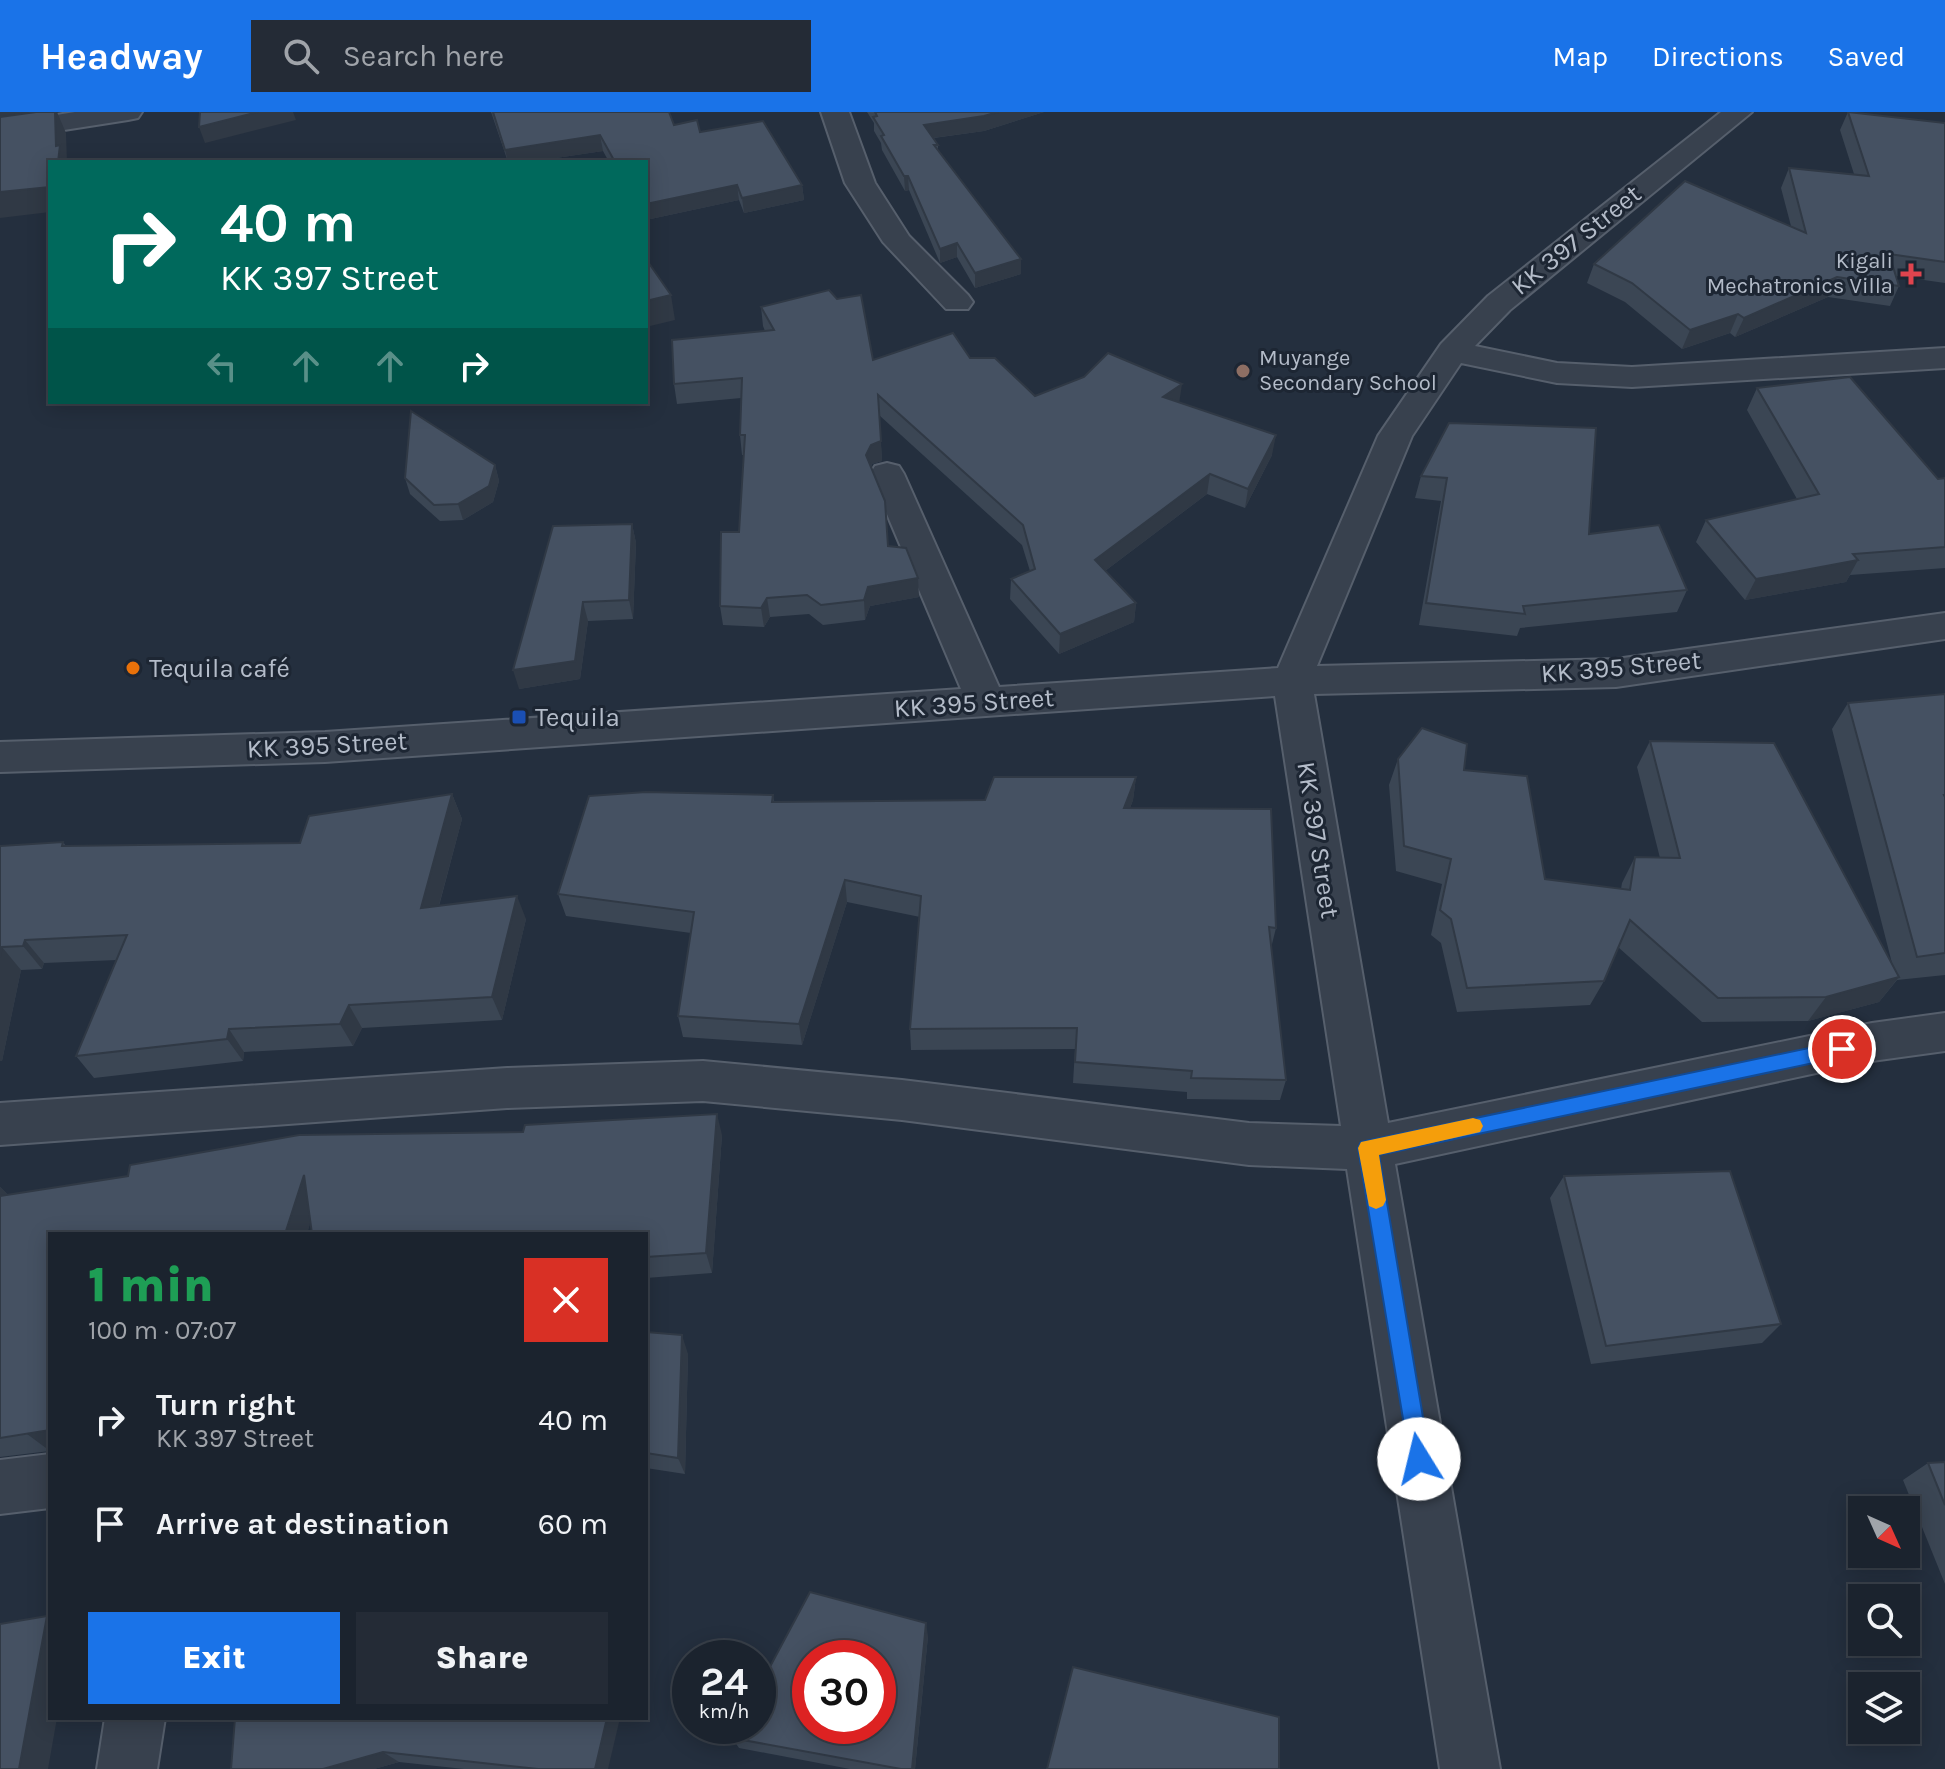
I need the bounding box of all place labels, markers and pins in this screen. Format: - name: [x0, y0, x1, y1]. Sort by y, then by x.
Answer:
- place label: Kigali Mechatronics Villa: [1707, 248, 1893, 299]
- marker: Kigali Mechatronics Villa: [1900, 263, 1922, 285]
- place label: Muyange Secondary School: [1259, 345, 1437, 396]
- marker: Muyange Secondary School: [1234, 362, 1252, 380]
- place label: Tequila café: [149, 653, 290, 684]
- marker: Tequila café: [124, 659, 142, 677]
- place label: Tequila: [535, 702, 620, 733]
- marker: Tequila: [510, 708, 528, 726]
- pin: [1808, 1015, 1876, 1083]

